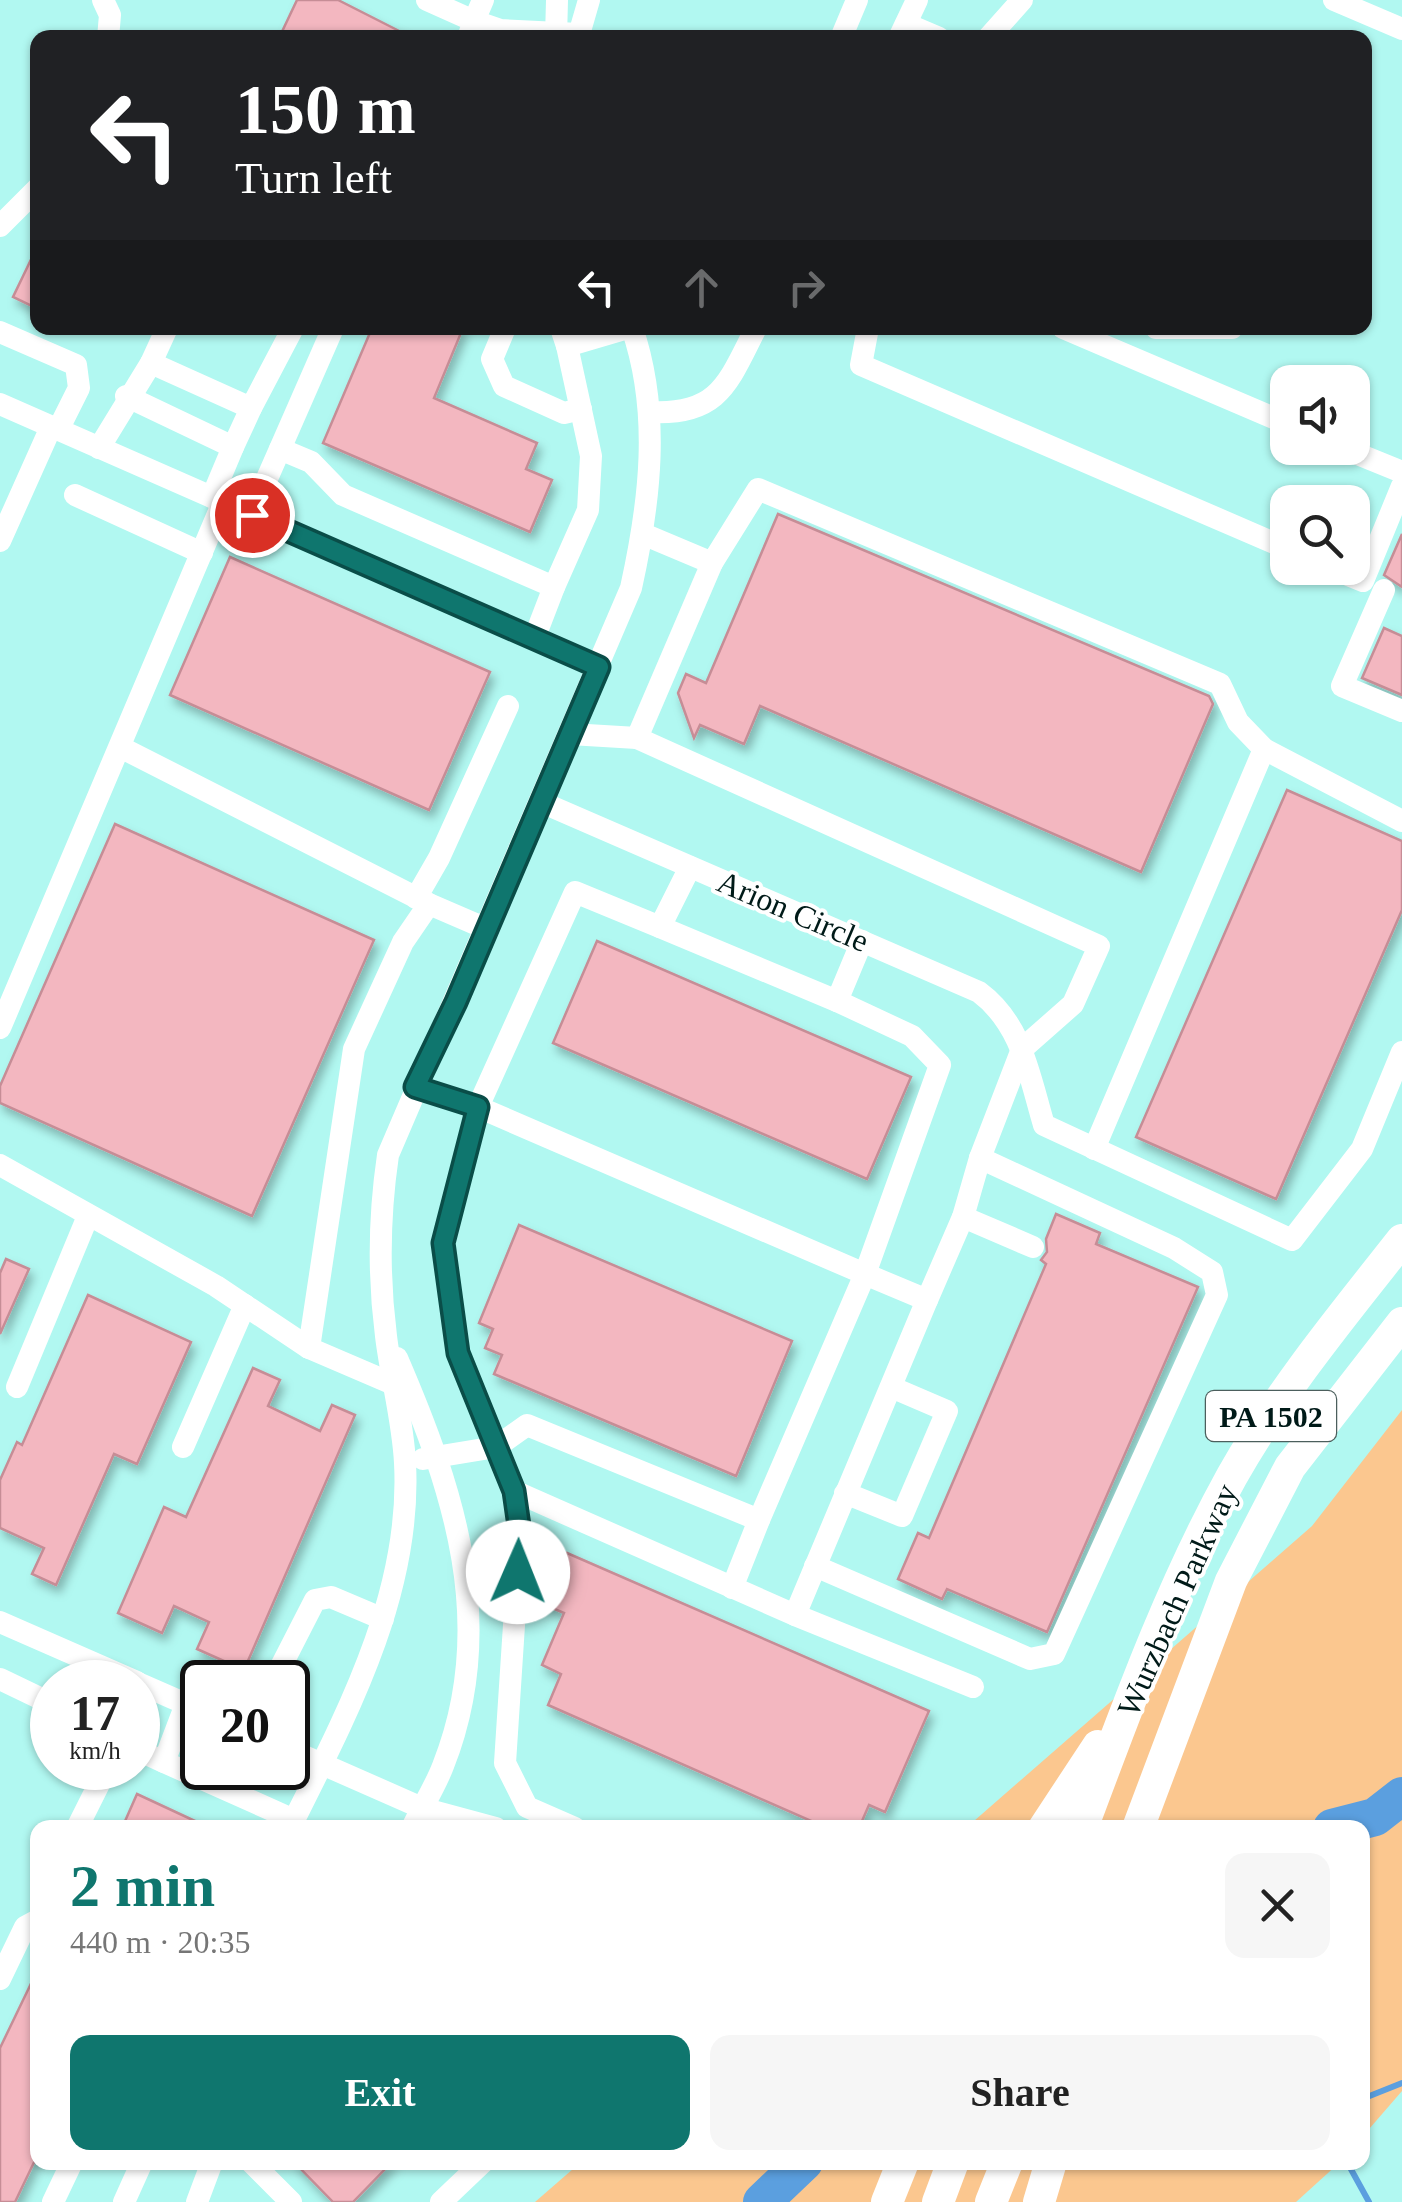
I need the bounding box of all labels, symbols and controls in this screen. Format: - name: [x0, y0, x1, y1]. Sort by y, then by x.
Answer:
- icon: left: [70, 70, 200, 200]
- text: 150 m: [235, 71, 416, 148]
- text: Turn left: [235, 153, 392, 203]
- icon: left: [569, 260, 624, 315]
- icon: ahead: [674, 260, 729, 315]
- icon: right: [779, 260, 834, 315]
- map controls: [1270, 365, 1370, 585]
- button: sound: [1270, 365, 1370, 465]
- pin: [210, 473, 295, 558]
- button: search: [1270, 485, 1370, 585]
- icon: arrive: [225, 488, 280, 543]
- street label: Arion Circle: [712, 863, 874, 959]
- road number: PA 1502: [1206, 1391, 1336, 1441]
- street label: Wurzbach Parkway: [1110, 1478, 1244, 1722]
- position arrow: [466, 1520, 570, 1624]
- speed limit sign: 20: [180, 1660, 310, 1790]
- text: 17: [70, 1685, 120, 1741]
- text: km/h: [69, 1737, 121, 1764]
- text: 2 min: [70, 1853, 215, 1919]
- button: close: [1225, 1853, 1330, 1958]
- text: 440 m · 20:35: [70, 1924, 250, 1960]
- button: Exit: [70, 2035, 690, 2150]
- button: Share: [710, 2035, 1330, 2150]

